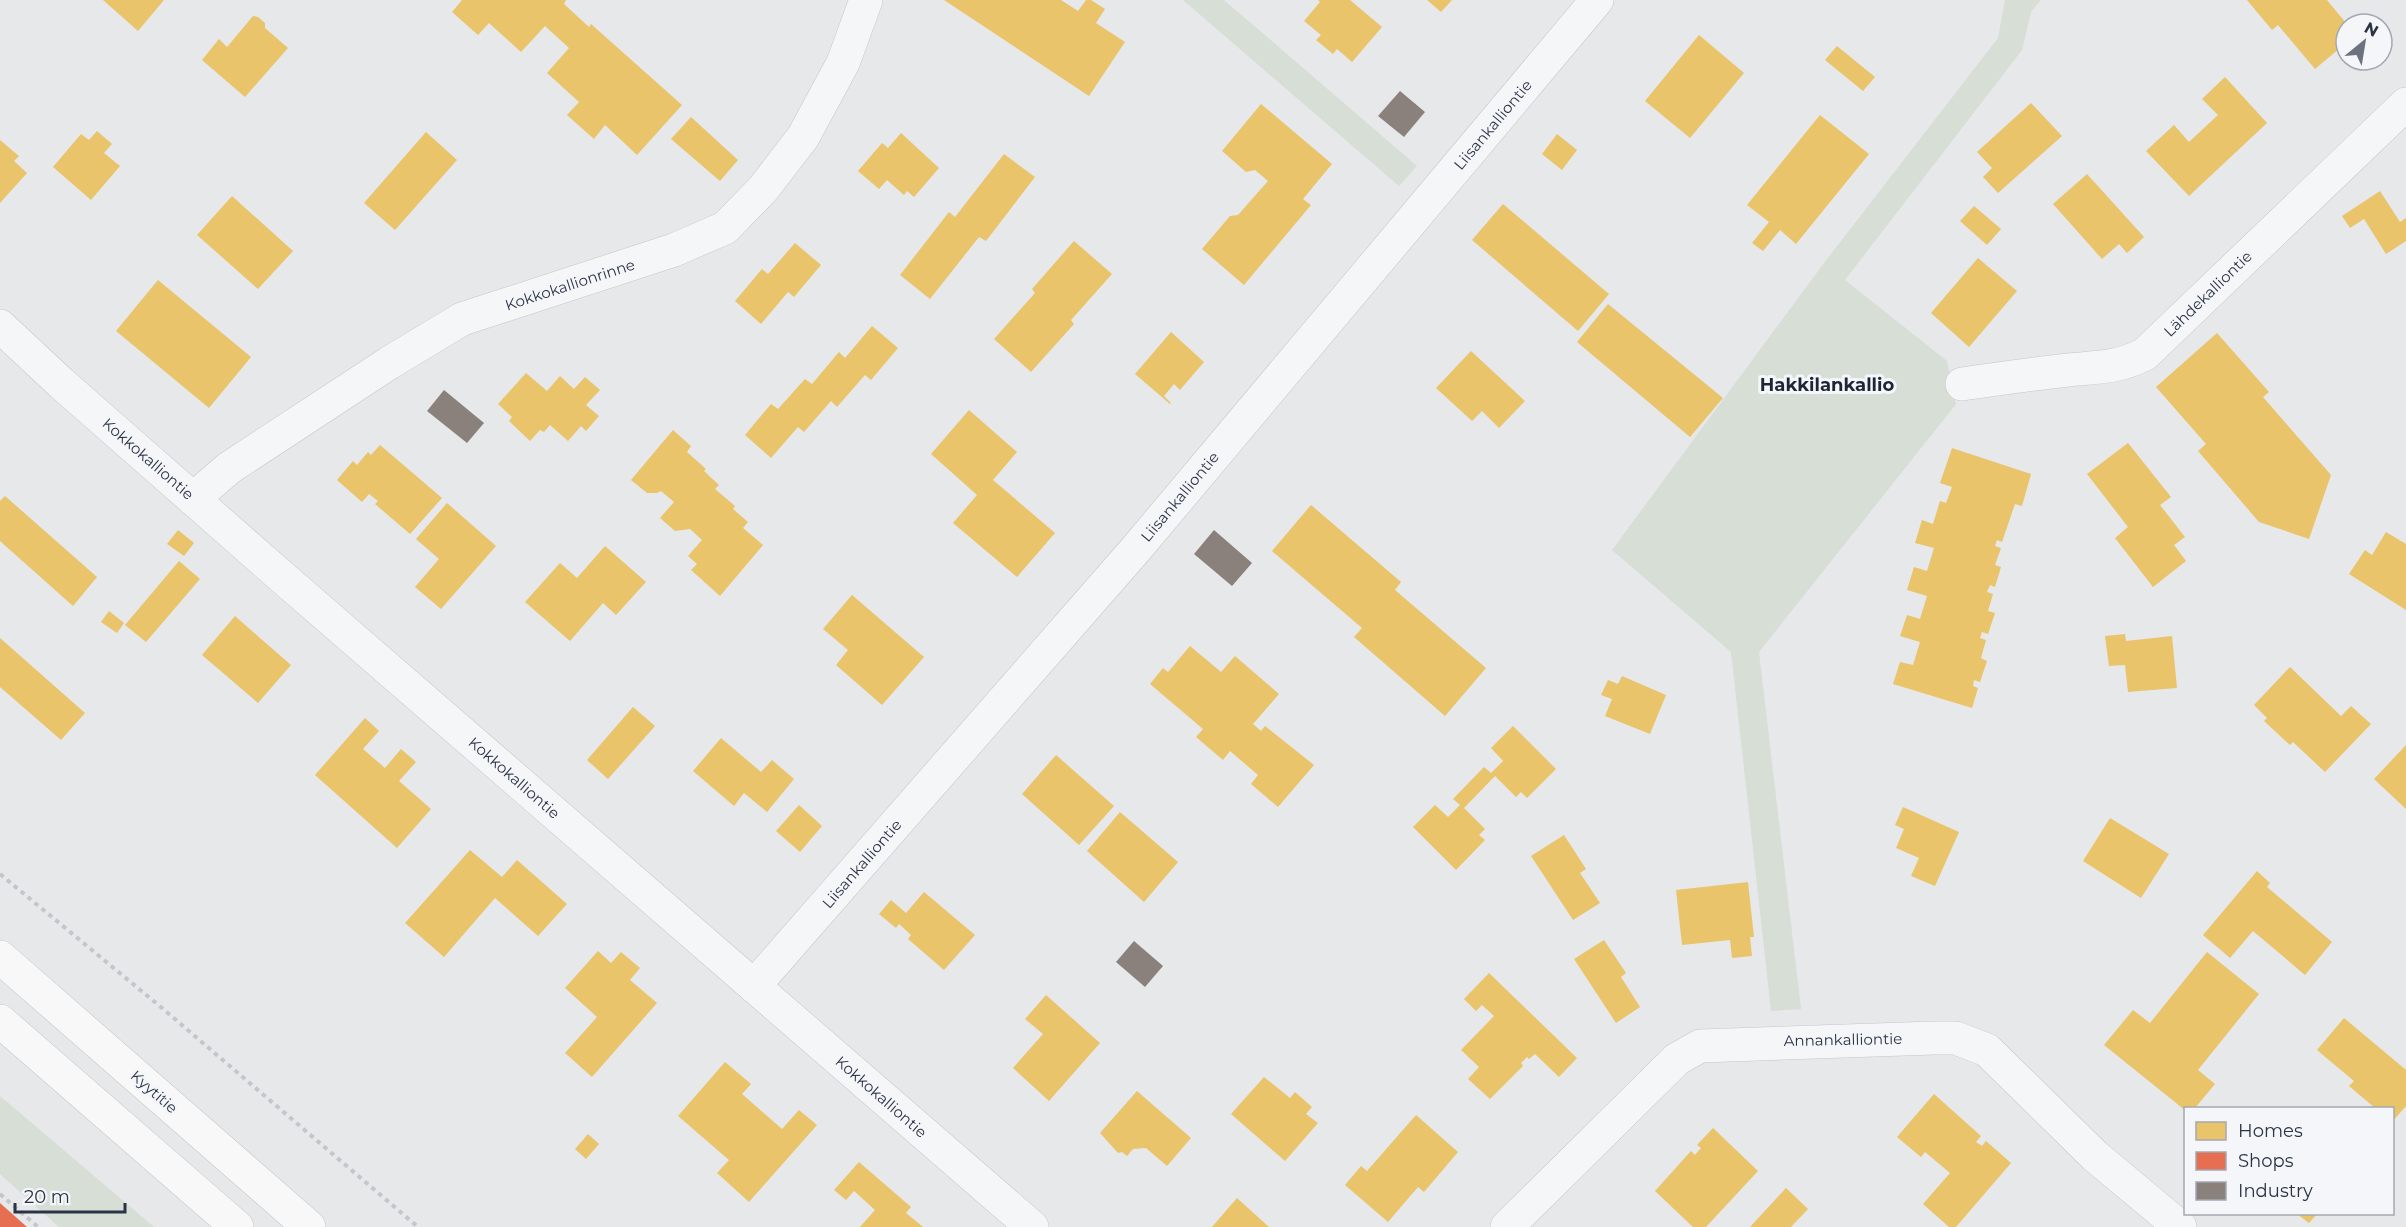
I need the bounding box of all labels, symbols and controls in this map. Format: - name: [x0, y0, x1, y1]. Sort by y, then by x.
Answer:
- north arrow: [2334, 12, 2394, 72]
- text: N: [2361, 18, 2382, 41]
- street label: Liisankalliontie: [1449, 76, 1536, 174]
- street label: Lähdekalliontie: [2159, 247, 2256, 341]
- street label: Kokkokallionrinne: [503, 255, 637, 314]
- district label: Hakkilankallio: [1760, 374, 1894, 396]
- street label: Kokkokalliontie: [99, 414, 198, 504]
- street label: Liisankalliontie: [1136, 448, 1223, 546]
- street label: Kokkokalliontie: [465, 733, 564, 823]
- street label: Liisankalliontie: [818, 815, 905, 912]
- street label: Annankalliontie: [1784, 1029, 1902, 1050]
- street label: Kokkokalliontie: [832, 1052, 931, 1142]
- street label: Kyytitie: [127, 1066, 182, 1117]
- legend: [2184, 1107, 2394, 1215]
- text: Homes: [2238, 1120, 2303, 1142]
- text: Shops: [2238, 1150, 2294, 1172]
- scale bar: [15, 1176, 124, 1214]
- text: Industry: [2238, 1180, 2313, 1202]
- text: 20 m: [24, 1186, 70, 1208]

